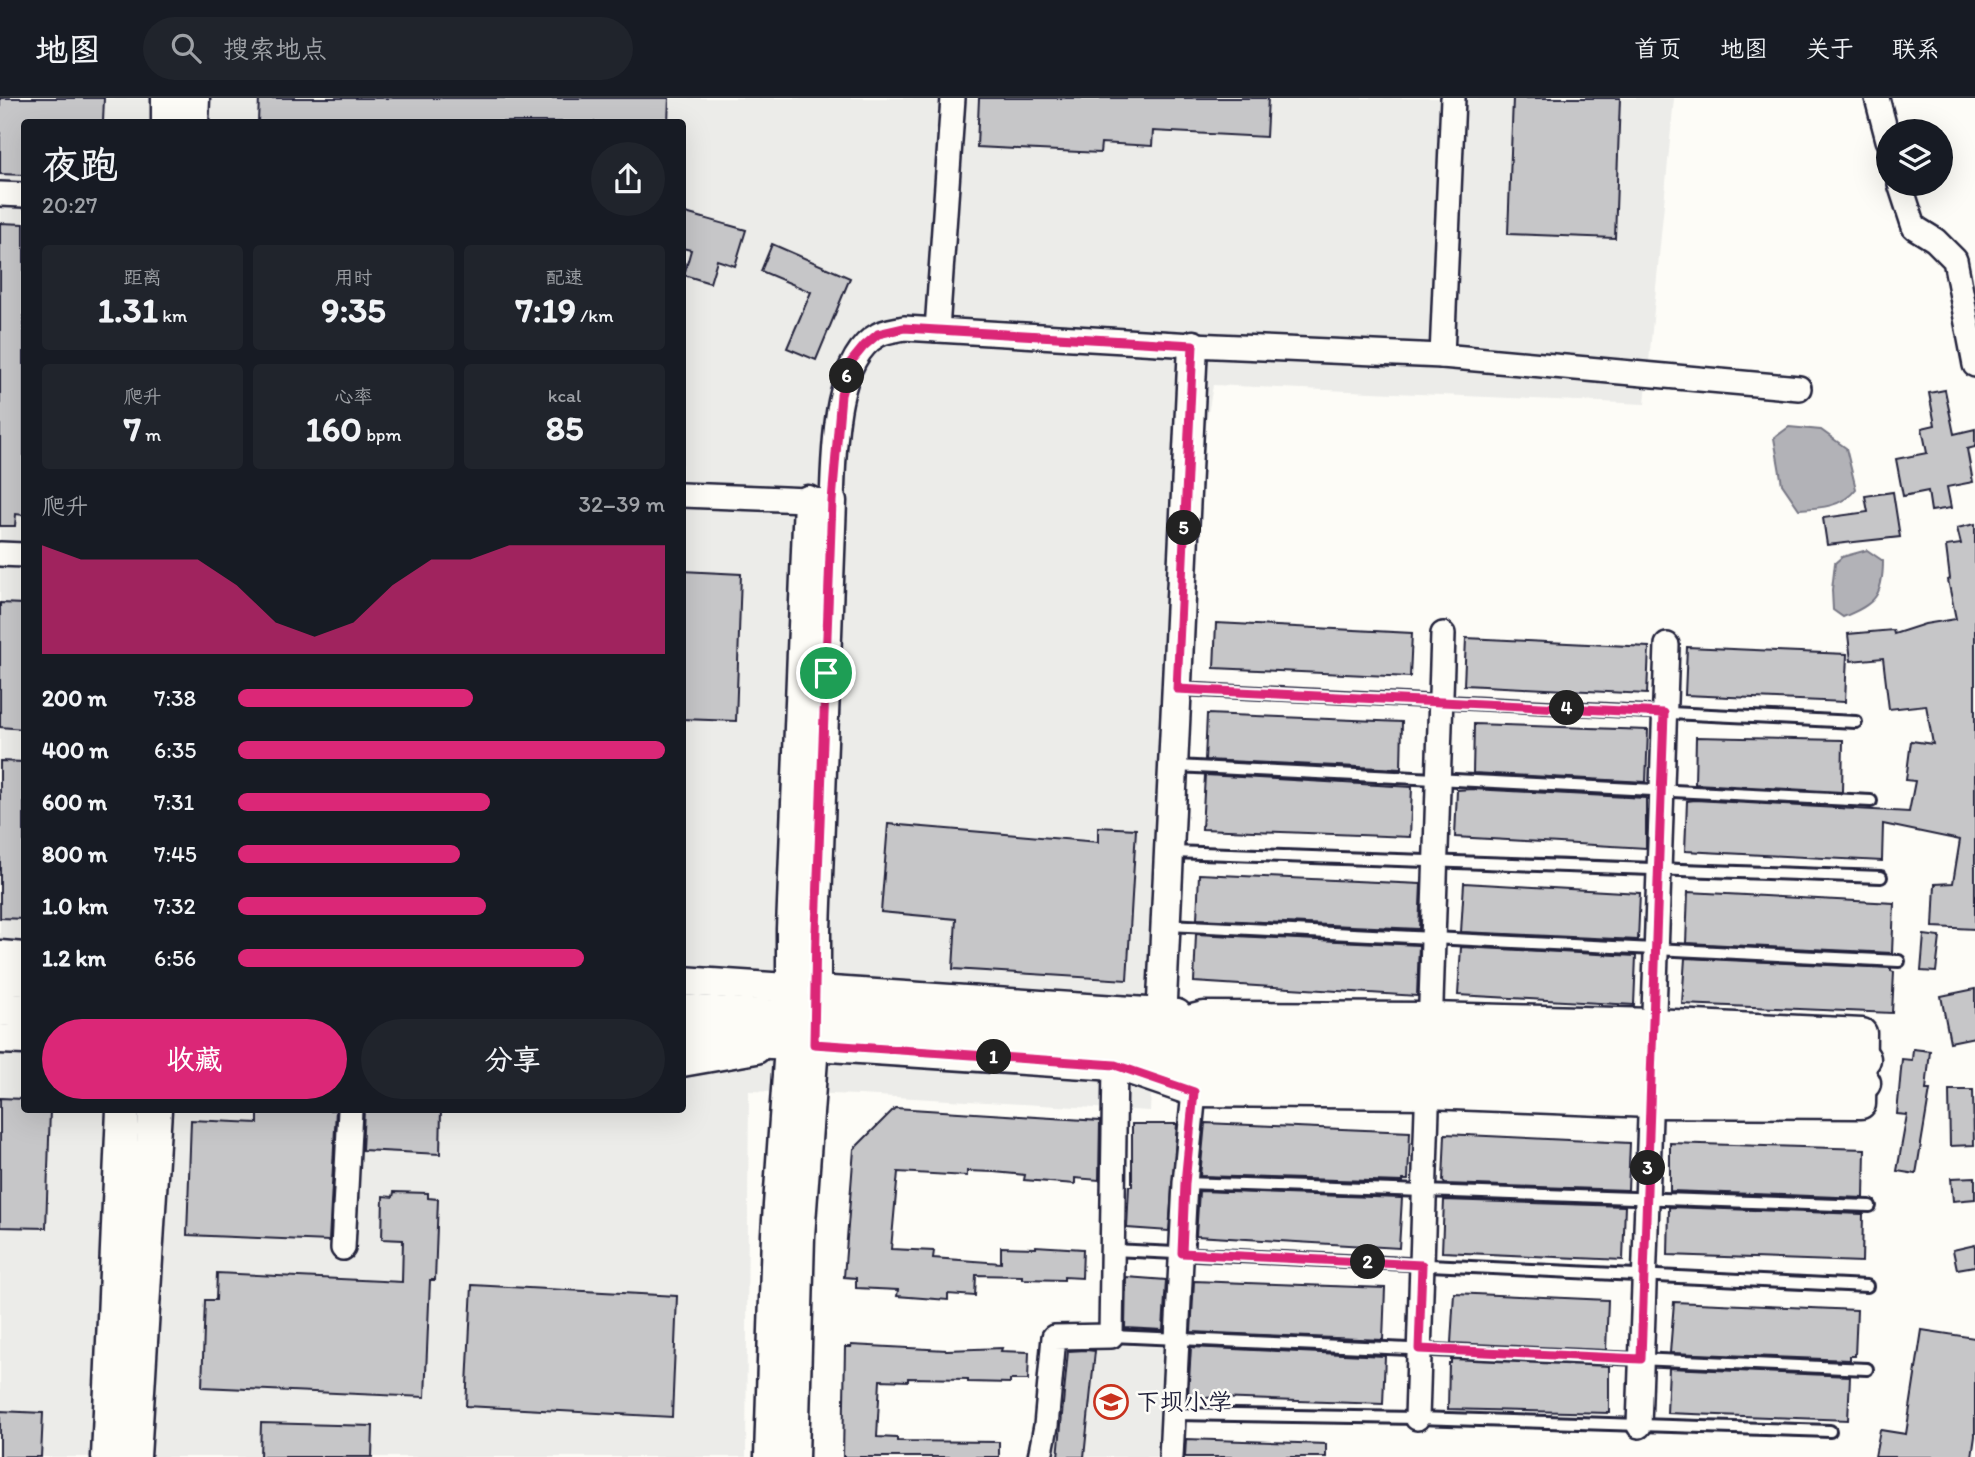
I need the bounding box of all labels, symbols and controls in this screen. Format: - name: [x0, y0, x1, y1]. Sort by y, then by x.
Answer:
- search box: [143, 17, 633, 80]
- icon: search: [167, 29, 205, 67]
- text: 地图: [35, 30, 101, 69]
- text: 搜索地点: [223, 33, 327, 65]
- text: 首页: [1634, 34, 1682, 63]
- text: 地图: [1720, 34, 1768, 63]
- text: 关于: [1806, 34, 1854, 63]
- text: 联系: [1892, 34, 1940, 63]
- map controls: [1876, 119, 1953, 196]
- button: layers: [1876, 119, 1953, 196]
- text: 夜跑: [42, 142, 118, 188]
- button: share: [591, 142, 665, 216]
- text: 20:27: [42, 191, 97, 219]
- text: 距离: [123, 266, 162, 289]
- text: 用时: [334, 266, 373, 289]
- text: 配速: [545, 266, 584, 289]
- text: 1.31: [98, 289, 158, 331]
- text: 9:35: [321, 289, 386, 331]
- text: 7:19: [516, 289, 576, 331]
- text: km: [158, 304, 187, 327]
- text: /km: [576, 304, 613, 327]
- pin: 6: [830, 358, 864, 394]
- text: 6: [841, 364, 852, 387]
- text: kcal: [548, 384, 581, 407]
- text: 爬升: [123, 385, 162, 408]
- text: 心率: [334, 385, 373, 408]
- text: 85: [546, 407, 583, 449]
- text: 7: [124, 408, 141, 450]
- text: 160: [306, 408, 362, 450]
- text: m: [141, 423, 161, 446]
- text: bpm: [362, 423, 401, 446]
- text: 32–39 m: [578, 490, 665, 518]
- text: 爬升: [42, 492, 88, 520]
- pin: 5: [1166, 510, 1202, 546]
- text: 5: [1179, 516, 1188, 539]
- pin: [796, 643, 856, 703]
- icon: arrive: [807, 654, 845, 692]
- text: 200 m: [42, 684, 107, 712]
- text: 7:38: [154, 684, 196, 712]
- pin: 4: [1550, 690, 1584, 726]
- text: 4: [1561, 696, 1572, 719]
- text: 400 m: [42, 736, 109, 764]
- text: 6:35: [154, 736, 196, 764]
- text: 600 m: [42, 788, 107, 816]
- text: 7:31: [154, 788, 194, 816]
- text: 800 m: [42, 840, 107, 868]
- text: 7:45: [154, 840, 197, 868]
- text: 1.0 km: [42, 892, 108, 920]
- text: 7:32: [154, 892, 196, 920]
- text: 1.2 km: [42, 944, 106, 972]
- text: 6:56: [154, 944, 196, 972]
- button: 收藏: [42, 1019, 347, 1099]
- button: 分享: [361, 1019, 665, 1099]
- pin: 1: [976, 1040, 1012, 1074]
- text: 1: [989, 1045, 998, 1068]
- pin: 3: [1630, 1150, 1666, 1186]
- text: 3: [1642, 1156, 1653, 1179]
- pin: 2: [1350, 1244, 1386, 1280]
- text: 2: [1363, 1250, 1373, 1273]
- school or university icon: 下坝小学: [1092, 1383, 1130, 1421]
- place label: 下坝小学: [1136, 1387, 1232, 1416]

